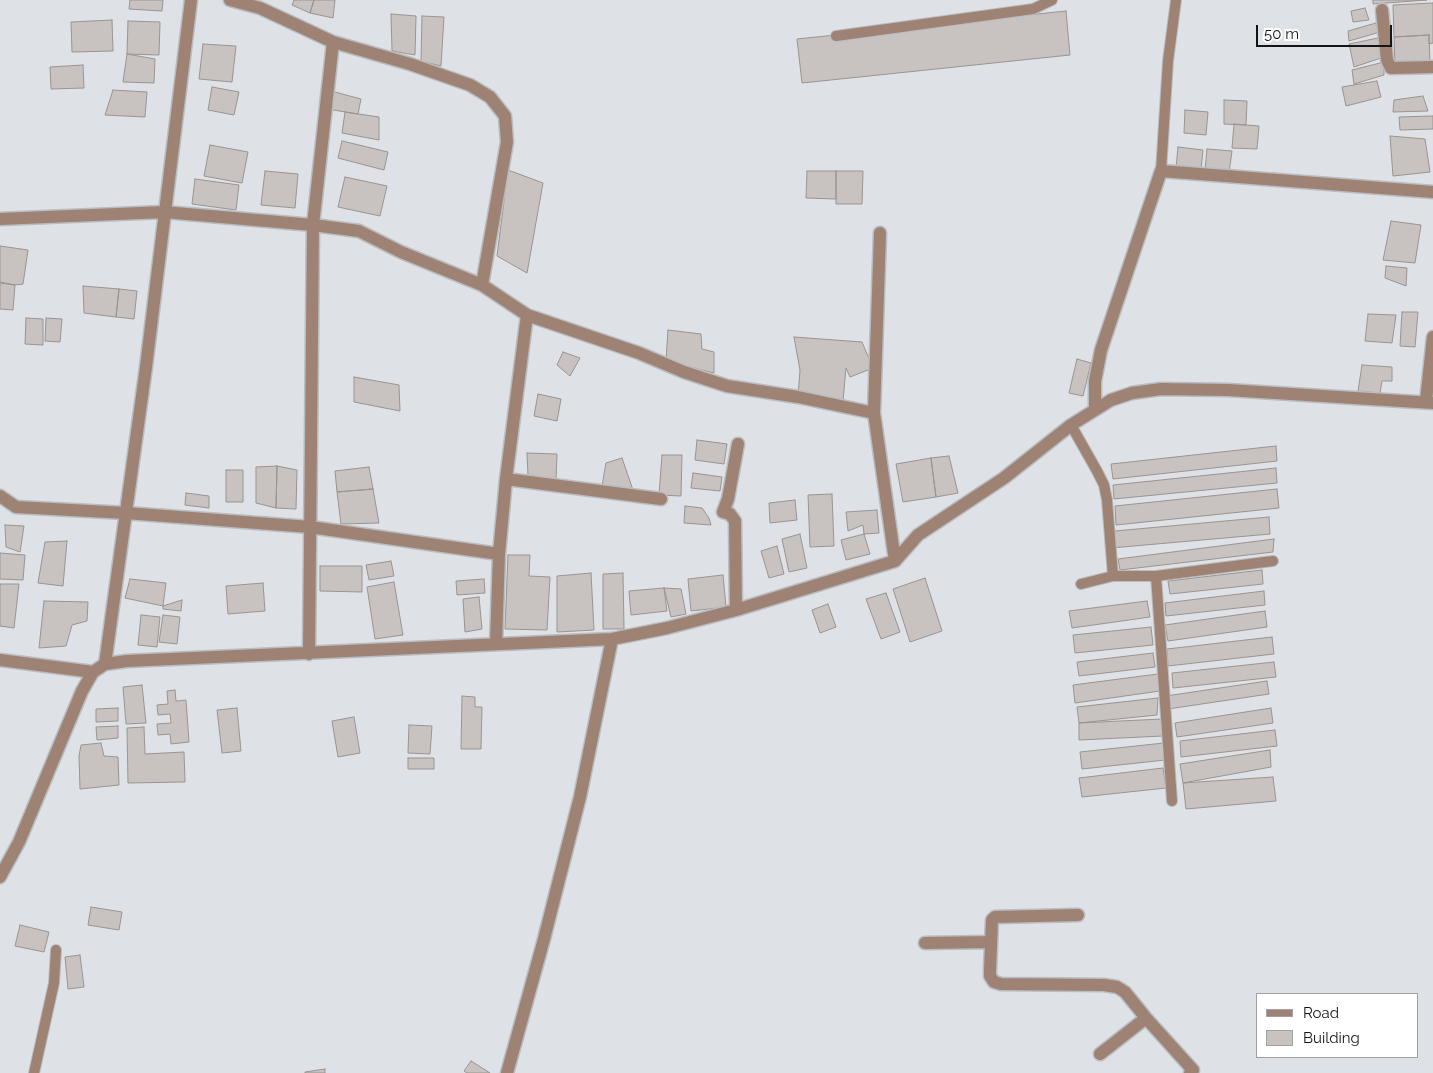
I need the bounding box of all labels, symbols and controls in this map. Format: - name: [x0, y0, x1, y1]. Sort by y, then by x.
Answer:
- scale bar: [1258, 15, 1394, 47]
- text: 50 m: [1264, 25, 1299, 43]
- legend: [1256, 993, 1418, 1058]
- text: Road: [1303, 1004, 1339, 1022]
- text: Building: [1303, 1029, 1360, 1047]

